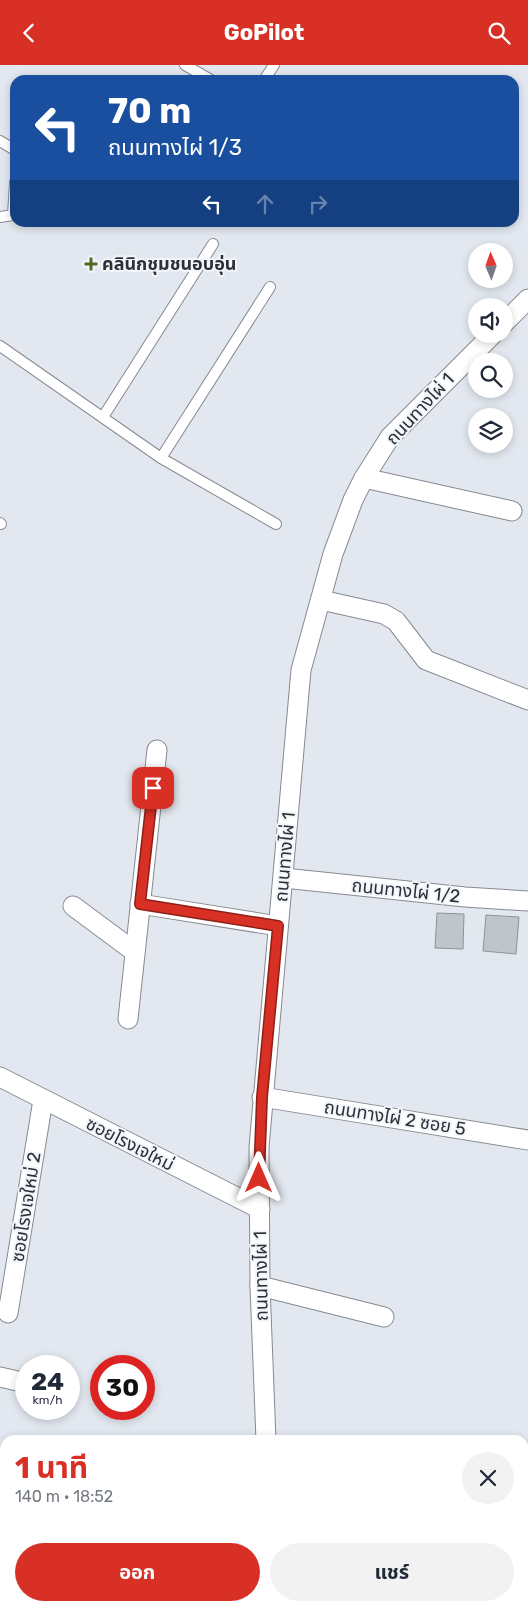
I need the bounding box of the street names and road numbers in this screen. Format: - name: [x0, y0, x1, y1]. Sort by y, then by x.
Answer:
- street label: ถนนทางไผ่ 1: [381, 369, 459, 449]
- street label: ถนนทางไผ่ 1: [270, 811, 300, 903]
- street label: ถนนทางไผ่ 1/2: [351, 874, 461, 908]
- street label: ถนนทางไผ่ 2 ซอย 5: [322, 1096, 468, 1140]
- street label: ซอยโรงเจใหม่: [82, 1112, 178, 1176]
- street label: ซอยโรงเจใหม่ 2: [6, 1150, 46, 1264]
- street label: ถนนทางไผ่ 1: [249, 1231, 273, 1321]

